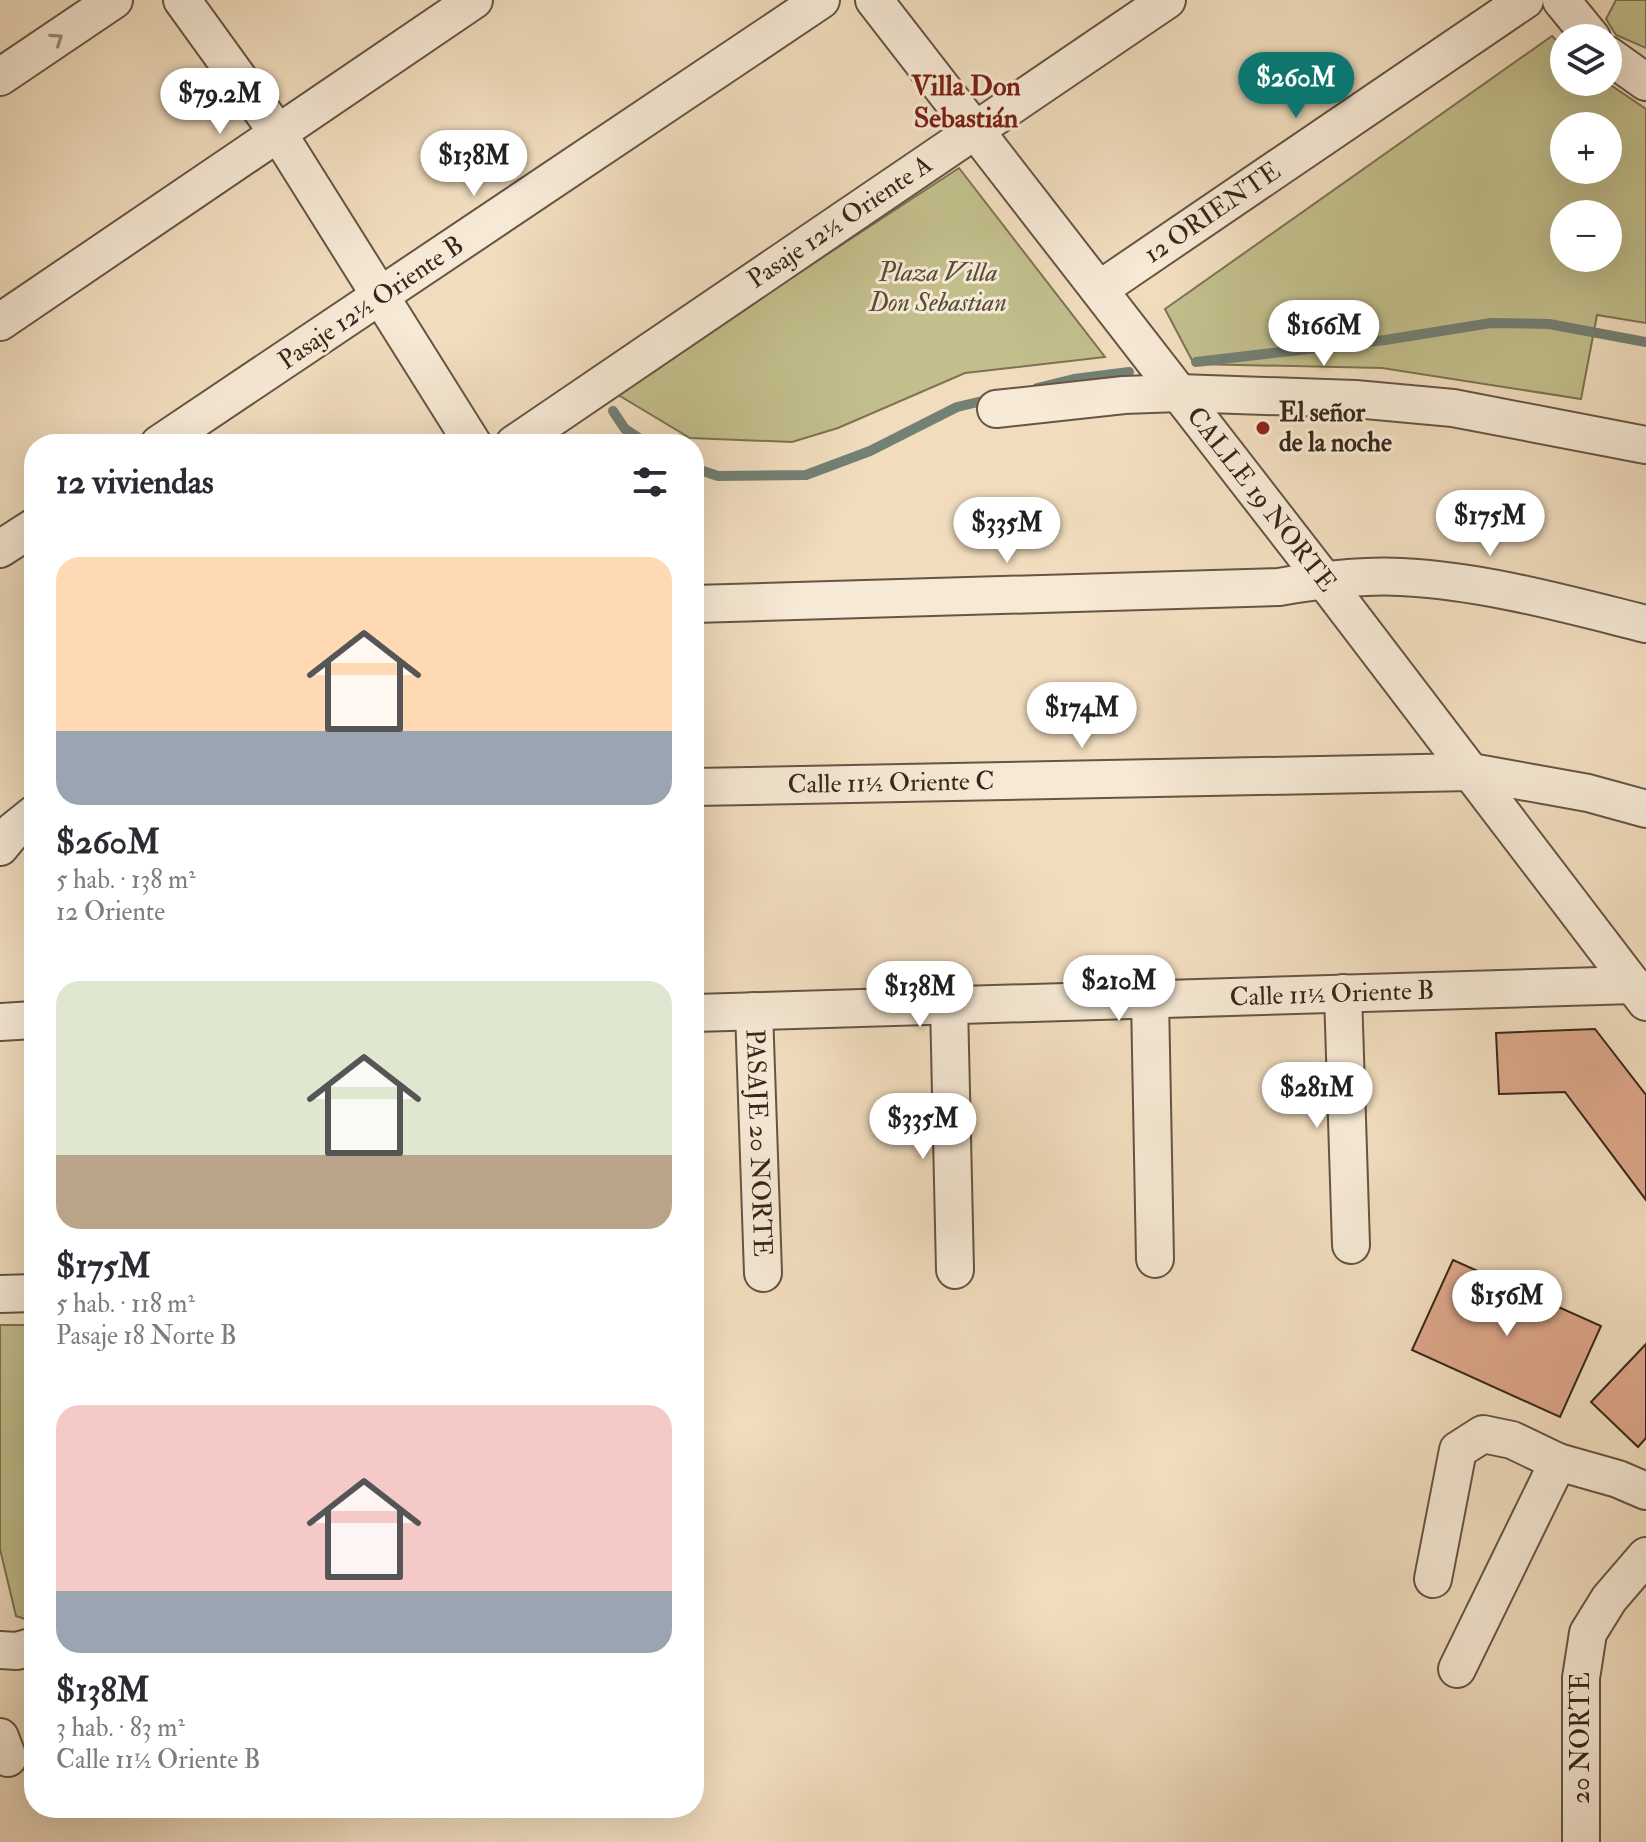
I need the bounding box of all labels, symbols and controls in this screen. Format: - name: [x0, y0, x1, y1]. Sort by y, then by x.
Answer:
- map controls: [1550, 24, 1622, 272]
- button: layers: [1550, 24, 1622, 96]
- one-way arrow: [49, 34, 63, 49]
- pin: $260M: [1240, 52, 1352, 120]
- text: $260M: [1256, 62, 1336, 94]
- pin: $79.2M: [155, 68, 285, 136]
- district label: Villa Don Sebastián: [910, 69, 1021, 136]
- text: $79.2M: [178, 78, 262, 110]
- button: +: [1550, 112, 1622, 184]
- pin: $138M: [418, 130, 530, 198]
- text: $138M: [438, 140, 510, 172]
- street label: Pasaje 12½ Oriente A: [741, 148, 939, 296]
- street label: 12 ORIENTE: [1138, 155, 1287, 270]
- button: −: [1550, 200, 1622, 272]
- street label: Pasaje 12½ Oriente B: [272, 229, 470, 377]
- park label: Plaza Villa Don Sebastian: [868, 257, 1007, 319]
- pin: $166M: [1268, 300, 1380, 368]
- text: $166M: [1286, 310, 1362, 342]
- place label: El señor de la noche: [1279, 397, 1392, 459]
- street label: CALLE 19 NORTE: [1180, 400, 1343, 598]
- marker: El señor de la noche: [1254, 419, 1272, 437]
- icon: filters: [628, 460, 672, 504]
- text: 12 viviendas: [56, 461, 214, 504]
- pin: $175M: [1434, 490, 1546, 558]
- pin: $335M: [951, 497, 1063, 565]
- text: $175M: [1454, 500, 1526, 532]
- text: $335M: [971, 507, 1043, 539]
- icon: home: [292, 609, 436, 753]
- pin: $174M: [1026, 682, 1138, 750]
- text: $174M: [1045, 692, 1119, 724]
- street label: Calle 11½ Oriente C: [787, 765, 995, 801]
- text: $260M: [56, 821, 160, 864]
- text: 5 hab. · 138 m²: [56, 864, 196, 896]
- text: 12 Oriente: [56, 896, 165, 928]
- pin: $210M: [1063, 955, 1175, 1023]
- pin: $138M: [864, 961, 976, 1029]
- text: $210M: [1081, 965, 1157, 997]
- text: $138M: [884, 971, 956, 1003]
- street label: Calle 11½ Oriente B: [1229, 974, 1435, 1014]
- street label: PASAJE 20 NORTE: [739, 1028, 778, 1258]
- icon: home: [292, 1033, 436, 1177]
- pin: $281M: [1261, 1062, 1373, 1130]
- text: $281M: [1280, 1072, 1354, 1104]
- pin: $335M: [867, 1093, 979, 1161]
- text: $335M: [887, 1103, 959, 1135]
- text: $175M: [56, 1245, 151, 1288]
- pin: $156M: [1451, 1270, 1563, 1338]
- text: $156M: [1470, 1280, 1544, 1312]
- text: 5 hab. · 118 m²: [56, 1288, 195, 1320]
- text: Pasaje 18 Norte B: [56, 1320, 237, 1352]
- icon: home: [292, 1457, 436, 1601]
- text: $138M: [56, 1669, 149, 1712]
- street label: 20 NORTE: [1565, 1672, 1597, 1804]
- text: 3 hab. · 83 m²: [56, 1712, 185, 1744]
- text: Calle 11½ Oriente B: [56, 1744, 261, 1776]

